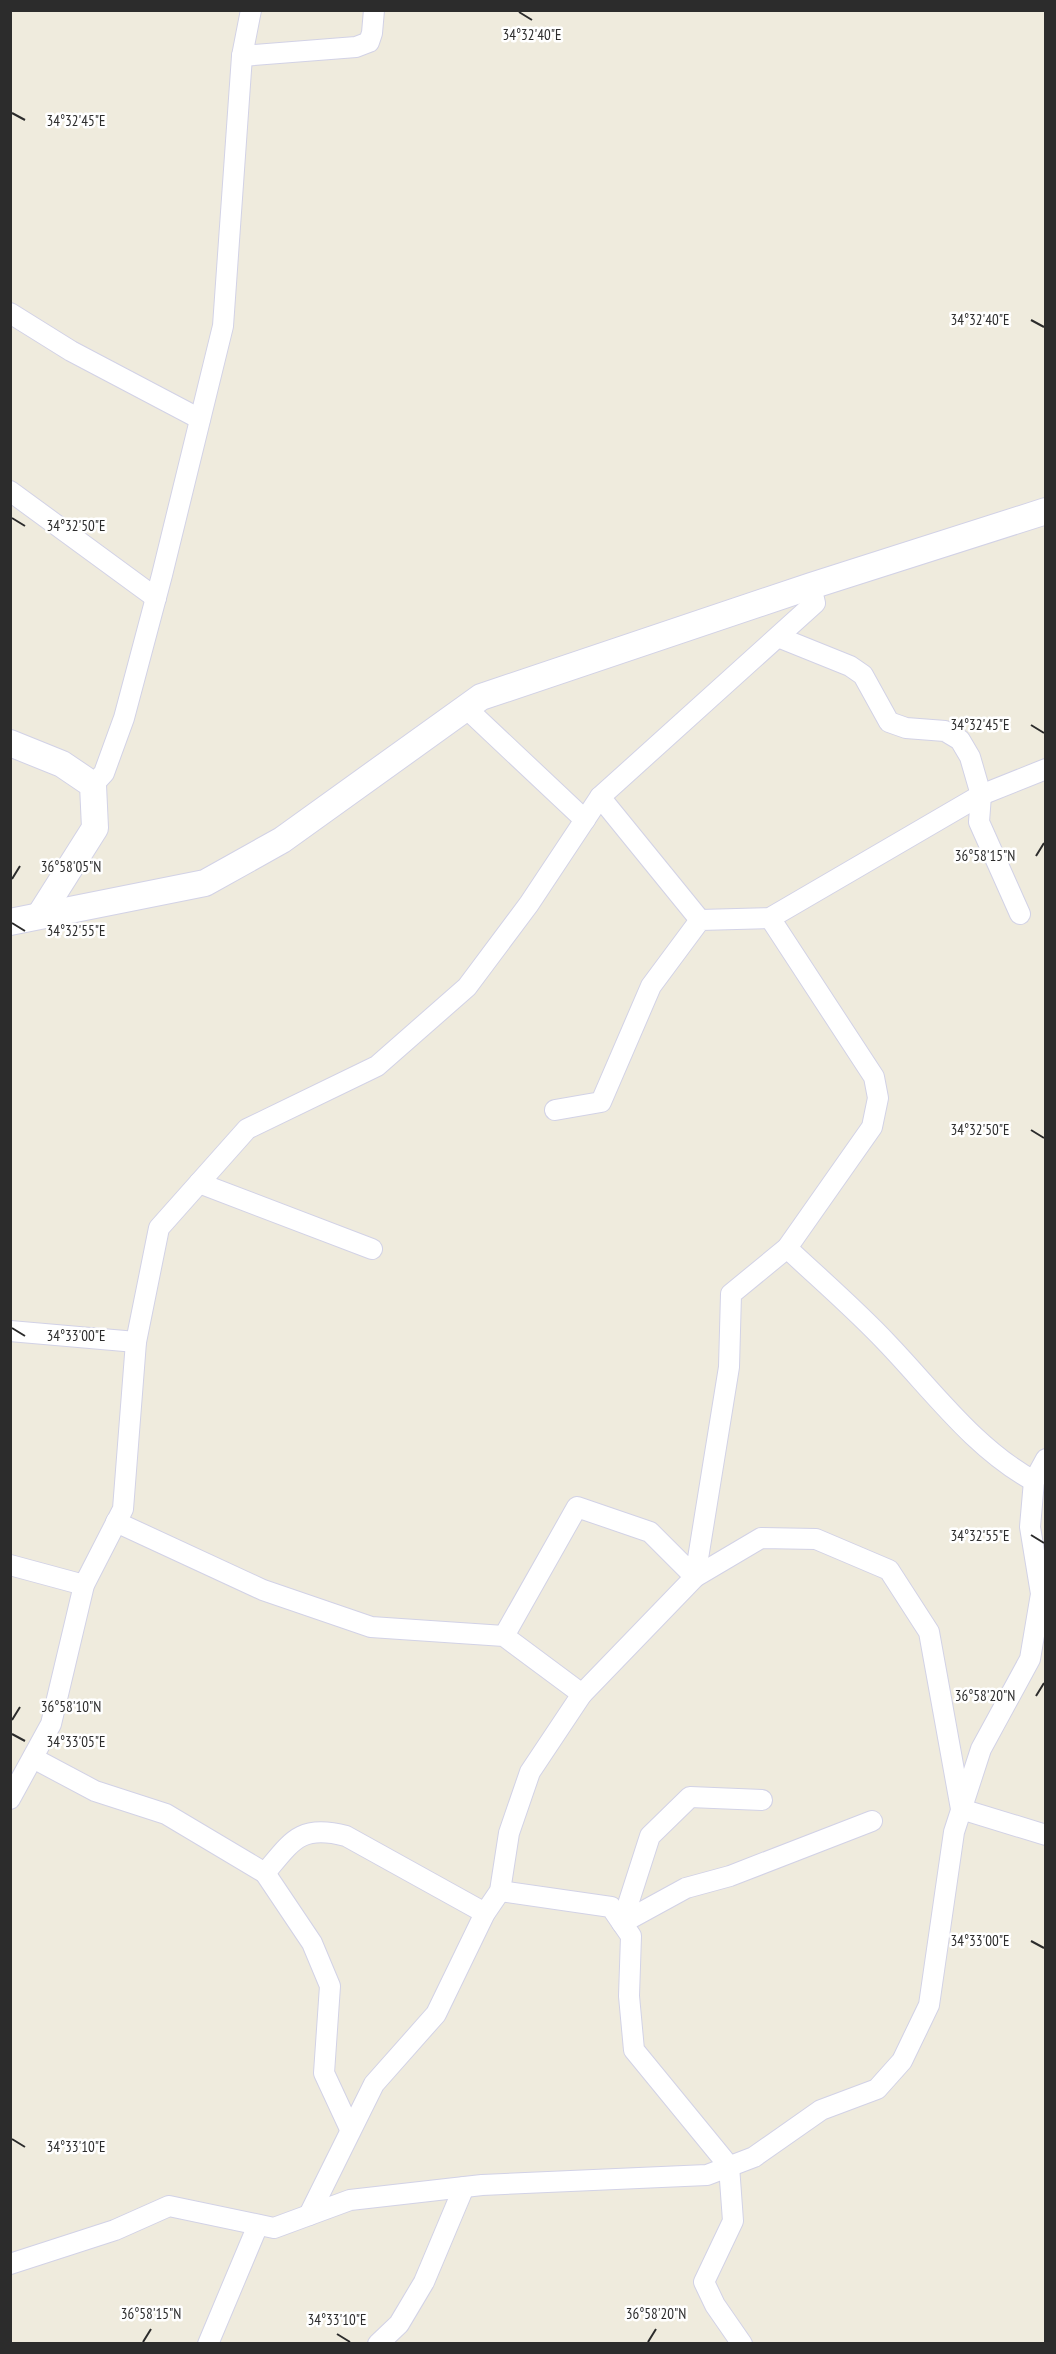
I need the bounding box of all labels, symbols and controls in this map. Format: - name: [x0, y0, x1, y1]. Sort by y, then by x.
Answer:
- text: 34°32'40"E: [502, 25, 562, 44]
- text: 34°32'45"E: [46, 111, 106, 130]
- text: 34°32'40"E: [950, 310, 1010, 329]
- text: 34°32'50"E: [46, 516, 106, 535]
- text: 34°32'45"E: [950, 715, 1010, 734]
- text: 36°58'15"N: [955, 846, 1015, 865]
- text: 36°58'05"N: [41, 857, 101, 876]
- text: 34°32'55"E: [46, 921, 106, 940]
- text: 34°32'50"E: [950, 1120, 1010, 1139]
- text: 34°33'00"E: [46, 1326, 106, 1345]
- text: 34°32'55"E: [950, 1526, 1010, 1545]
- text: 36°58'20"N: [955, 1686, 1015, 1705]
- text: 36°58'10"N: [41, 1697, 101, 1716]
- text: 34°33'05"E: [46, 1732, 106, 1751]
- text: 34°33'00"E: [950, 1931, 1010, 1950]
- text: 34°33'10"E: [46, 2137, 106, 2156]
- text: 36°58'15"N: [121, 2304, 181, 2323]
- text: 36°58'20"N: [626, 2304, 686, 2323]
- text: 34°33'10"E: [307, 2310, 367, 2329]

